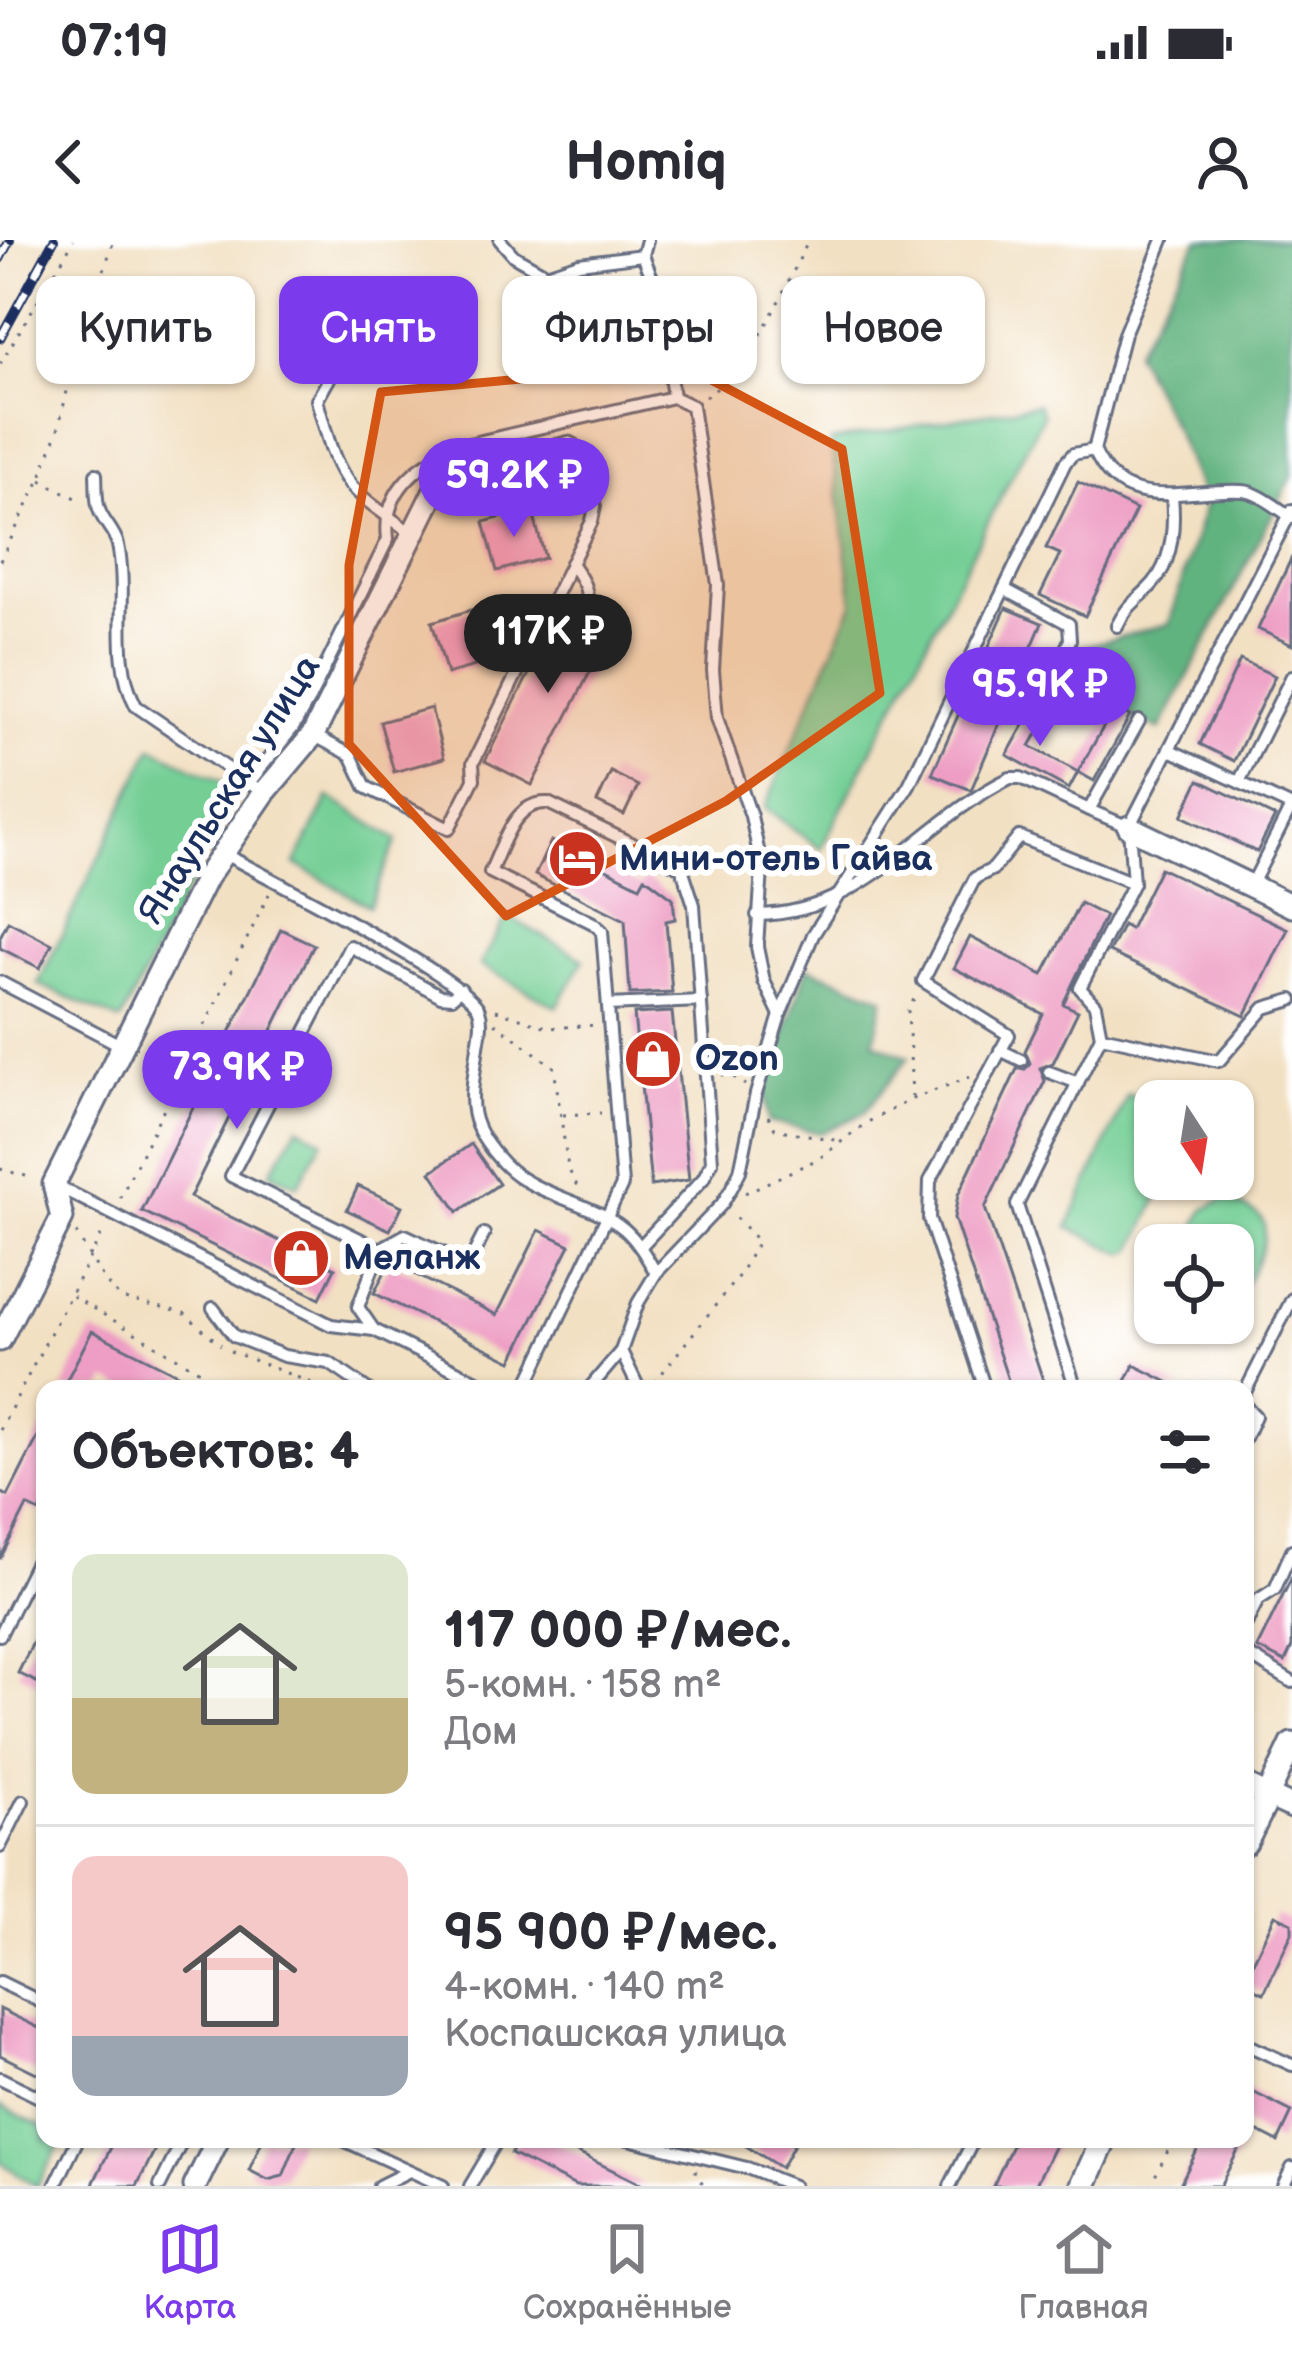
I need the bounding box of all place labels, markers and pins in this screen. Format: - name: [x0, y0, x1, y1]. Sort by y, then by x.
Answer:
- pin: 59.2K ₽: [403, 438, 625, 540]
- pin: 117K ₽: [450, 594, 646, 696]
- pin: 95.9K ₽: [929, 647, 1151, 749]
- hotel icon: Мини-отель Гайва: [546, 828, 608, 890]
- place label: Мини-отель Гайва: [619, 838, 933, 881]
- shop icon: Ozon: [622, 1028, 684, 1090]
- pin: 73.9K ₽: [126, 1030, 348, 1132]
- place label: Ozon: [695, 1038, 779, 1081]
- shop icon: Меланж: [270, 1227, 332, 1289]
- place label: Меланж: [343, 1237, 481, 1280]

